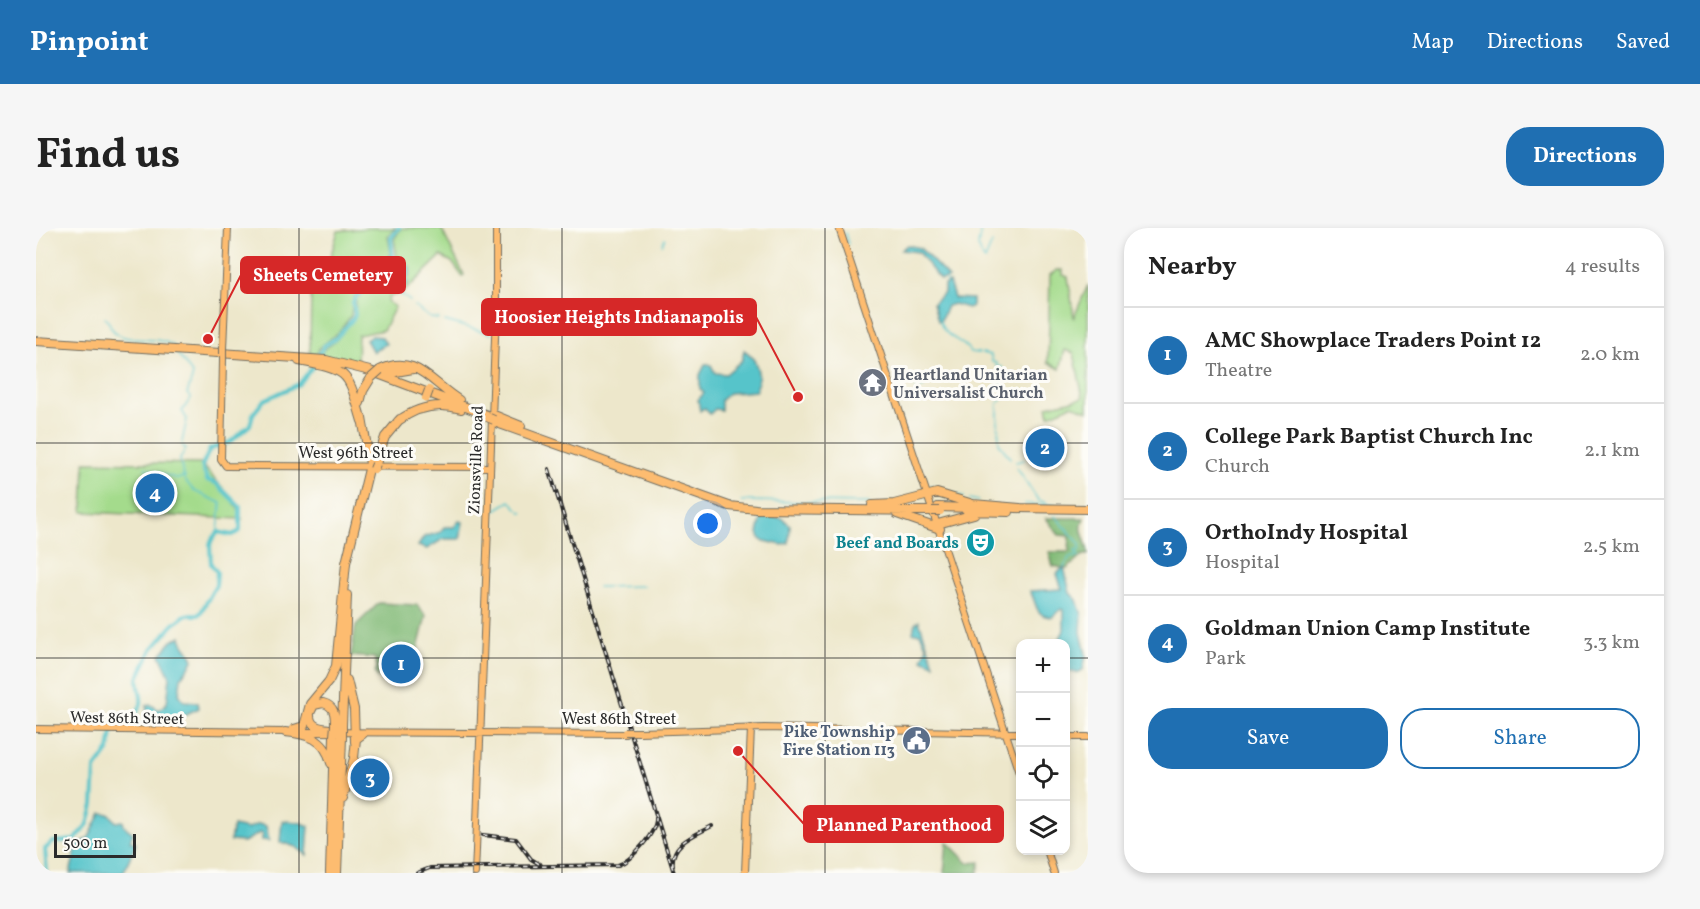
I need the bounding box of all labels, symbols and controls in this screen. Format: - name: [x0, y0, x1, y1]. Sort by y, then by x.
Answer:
- text: Pinpoint: [30, 23, 148, 62]
- text: Map: [1412, 28, 1454, 57]
- text: Directions: [1487, 28, 1583, 57]
- text: Saved: [1616, 28, 1670, 57]
- text: Find us: [36, 127, 180, 186]
- button: Directions: [1506, 127, 1664, 186]
- text: Nearby: [1148, 249, 1237, 285]
- text: 4 results: [1565, 253, 1640, 281]
- callout: Sheets Cemetery: [241, 257, 405, 293]
- text: Sheets Cemetery: [253, 264, 393, 289]
- callout: Hoosier Heights Indianapolis: [482, 299, 756, 335]
- text: Hoosier Heights Indianapolis: [494, 306, 744, 331]
- text: AMC Showplace Traders Point 12: [1205, 326, 1541, 357]
- text: 1: [1163, 341, 1172, 369]
- text: 2.0 km: [1580, 341, 1640, 369]
- text: Theatre: [1205, 357, 1272, 385]
- place label: Heartland Unitarian Universalist Church: [893, 365, 1048, 405]
- temple icon: Heartland Unitarian Universalist Church: [856, 367, 888, 399]
- street label: Zionsville Road: [464, 405, 490, 515]
- text: College Park Baptist Church Inc: [1205, 422, 1533, 453]
- pin: 2: [1026, 426, 1064, 470]
- text: 2: [1162, 437, 1173, 465]
- text: 2.1 km: [1584, 437, 1640, 465]
- street label: West 96th Street: [298, 443, 414, 465]
- text: Church: [1205, 453, 1270, 481]
- pin: 4: [136, 470, 174, 516]
- your location: [693, 509, 722, 538]
- text: OrthoIndy Hospital: [1205, 518, 1408, 549]
- theatre icon: Beef and Boards: [964, 526, 996, 558]
- place label: Beef and Boards: [836, 533, 959, 555]
- text: 3: [1162, 533, 1173, 561]
- text: 2.5 km: [1583, 533, 1640, 561]
- text: Hospital: [1205, 549, 1280, 577]
- text: Goldman Union Camp Institute: [1205, 614, 1530, 645]
- text: 4: [1161, 629, 1174, 657]
- text: 3.3 km: [1583, 629, 1640, 657]
- map controls: [1016, 639, 1070, 855]
- button: +: [1016, 639, 1070, 693]
- pin: 1: [382, 642, 421, 686]
- text: Park: [1205, 645, 1246, 673]
- button: −: [1016, 693, 1070, 747]
- street label: West 86th Street: [70, 707, 185, 731]
- button: Save: [1148, 708, 1388, 769]
- button: Share: [1400, 708, 1640, 769]
- street label: West 86th Street: [562, 709, 677, 731]
- place label: Pike Township Fire Station 113: [783, 722, 895, 762]
- public building icon: Pike Township Fire Station 113: [900, 724, 932, 756]
- button: locate: [1016, 747, 1070, 801]
- pin: 3: [350, 756, 390, 800]
- button: layers: [1016, 801, 1070, 855]
- callout: Planned Parenthood: [804, 806, 1003, 842]
- text: Planned Parenthood: [816, 814, 992, 839]
- scale bar: [54, 831, 136, 858]
- text: 500 m: [63, 833, 107, 855]

